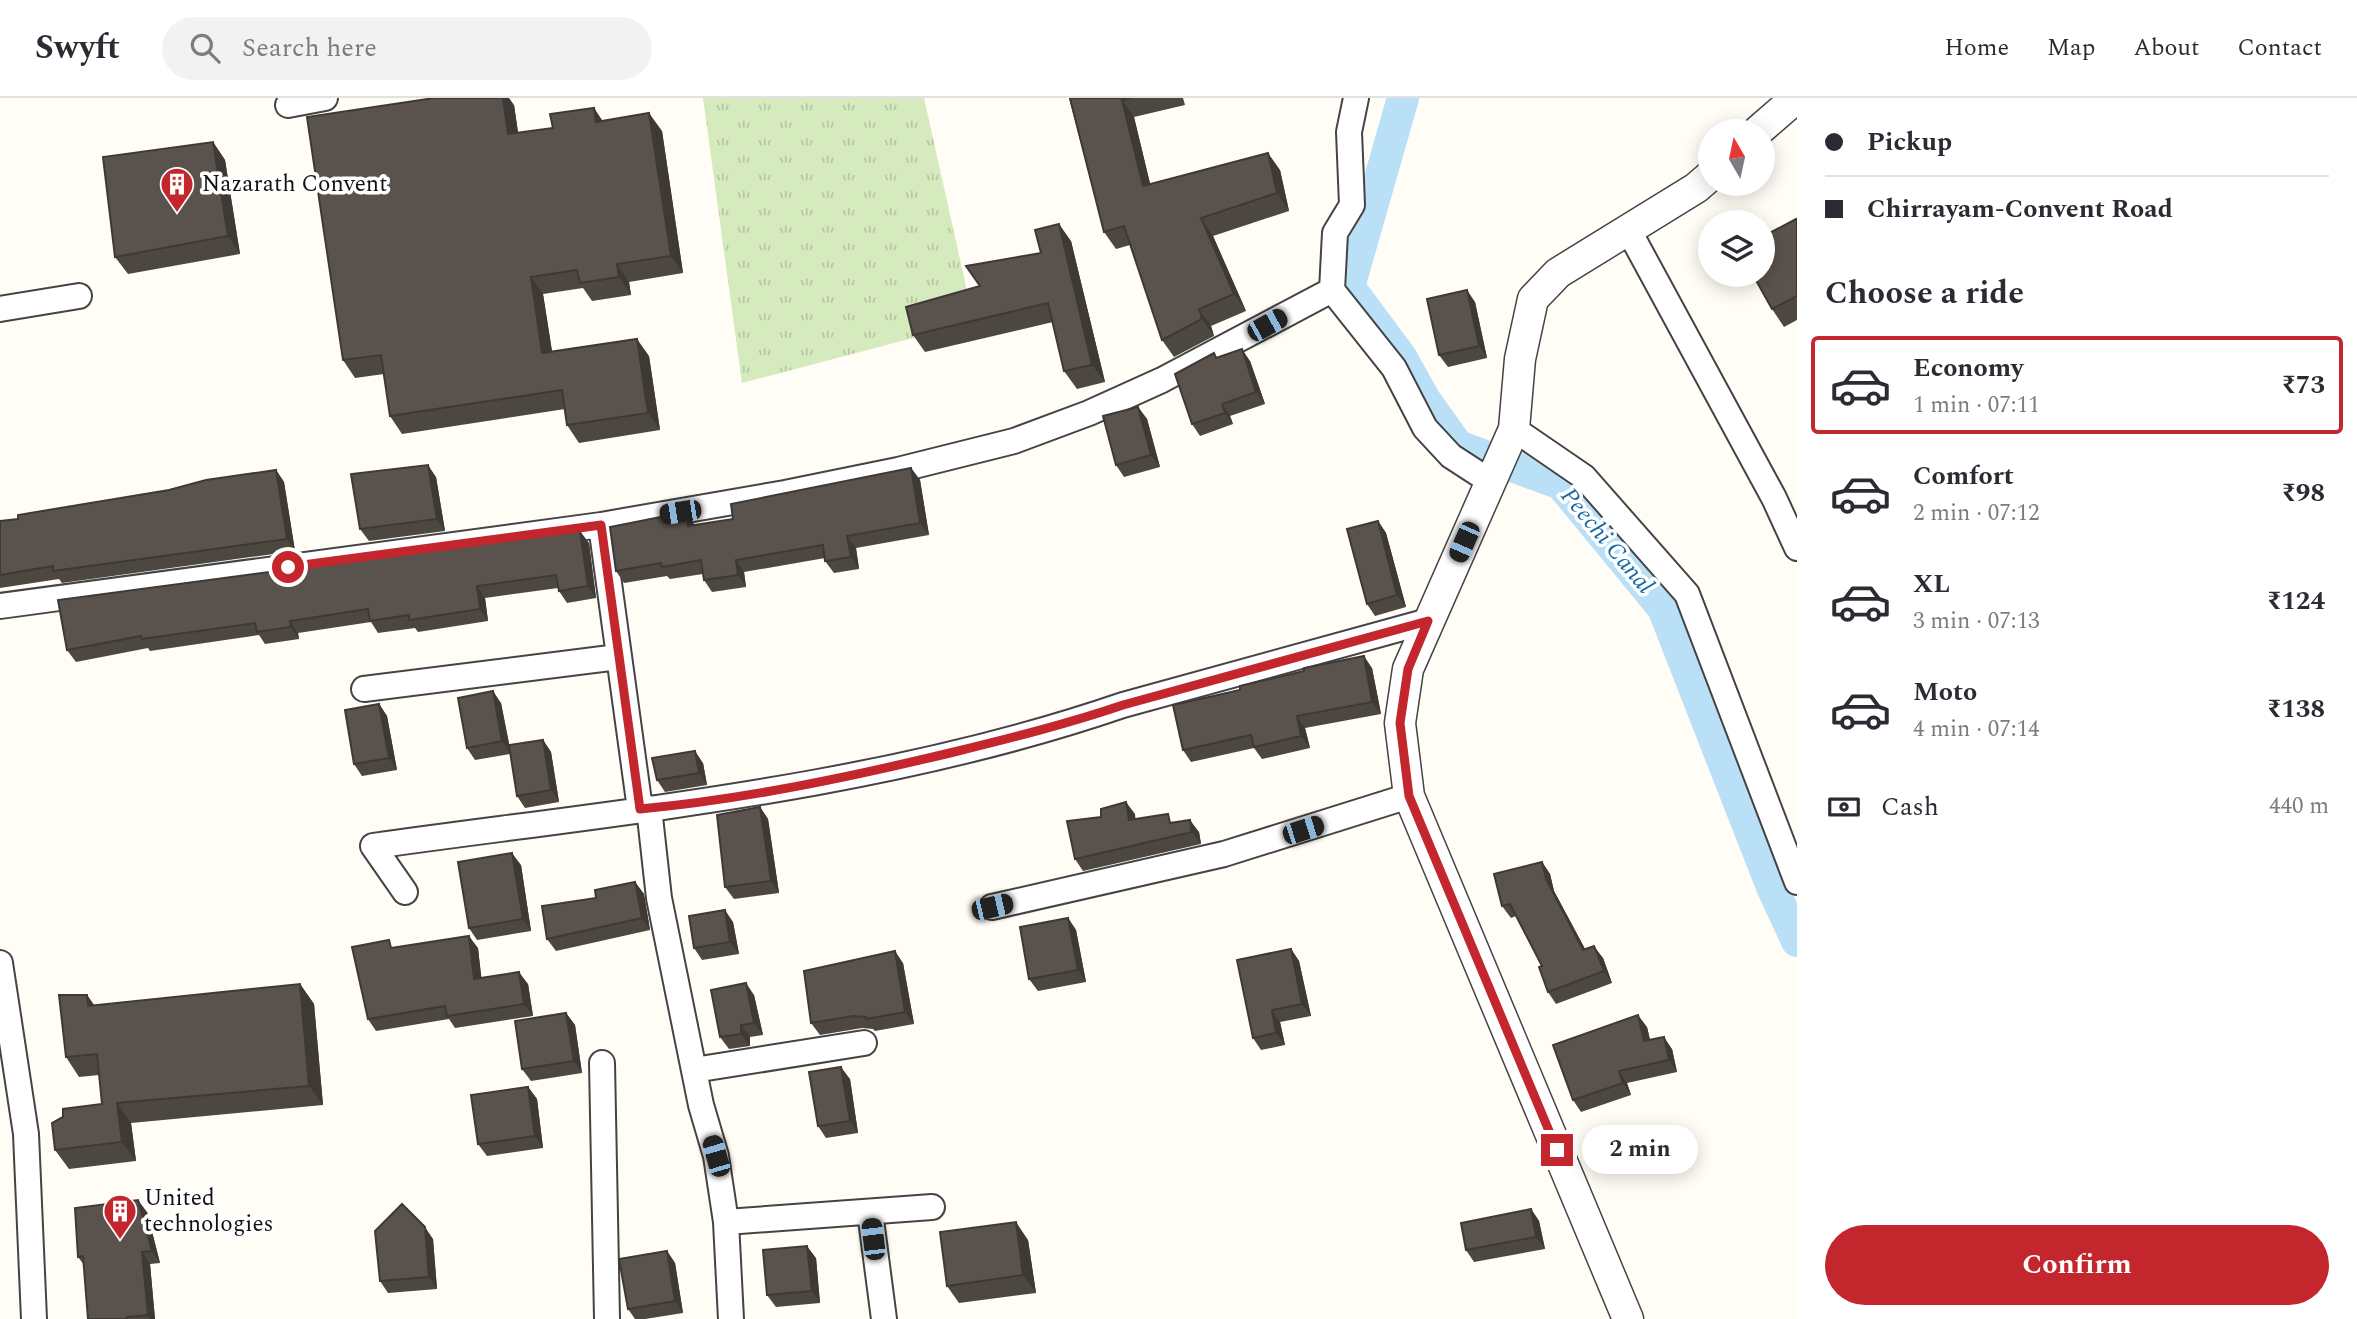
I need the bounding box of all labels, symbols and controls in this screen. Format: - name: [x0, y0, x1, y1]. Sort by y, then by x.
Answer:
- search box: [162, 17, 652, 80]
- text: Swyft: [35, 23, 120, 73]
- text: Search here: [242, 28, 377, 68]
- icon: search: [186, 29, 224, 67]
- text: Home: [1944, 30, 2009, 66]
- text: Map: [2047, 30, 2095, 66]
- text: About: [2133, 30, 2199, 66]
- text: Contact: [2237, 30, 2322, 66]
- north arrow: [1698, 119, 1774, 196]
- map controls: [1698, 119, 1775, 287]
- text: Pickup: [1867, 122, 1952, 162]
- building icon: Nazarath Convent: [158, 165, 196, 214]
- place label: Nazarath Convent: [202, 167, 387, 202]
- text: Chirrayam-Convent Road: [1867, 189, 2173, 229]
- button: layers: [1698, 210, 1775, 287]
- text: Choose a ride: [1825, 269, 2024, 318]
- car: [1244, 306, 1291, 344]
- text: Economy: [1913, 348, 2023, 388]
- icon: car: [1829, 354, 1892, 417]
- text: ₹73: [2281, 365, 2325, 405]
- text: 1 min · 07:11: [1913, 388, 2040, 423]
- text: Comfort: [1913, 456, 2014, 496]
- icon: car: [1829, 462, 1892, 525]
- text: ₹98: [2281, 473, 2325, 513]
- water label: Peechi Canal: [1552, 480, 1662, 602]
- text: 2 min · 07:12: [1913, 496, 2040, 531]
- car: [658, 498, 703, 526]
- car: [1446, 519, 1483, 565]
- route start: [272, 551, 304, 583]
- text: XL: [1913, 564, 1950, 604]
- icon: car: [1829, 570, 1892, 633]
- text: ₹124: [2267, 581, 2325, 621]
- text: 3 min · 07:13: [1913, 604, 2040, 639]
- text: Moto: [1913, 672, 1977, 712]
- icon: car: [1829, 678, 1892, 741]
- text: ₹138: [2267, 689, 2325, 729]
- text: 4 min · 07:14: [1913, 712, 2040, 747]
- text: Cash: [1881, 787, 1939, 827]
- icon: cash: [1825, 788, 1863, 826]
- text: 440 m: [2269, 789, 2329, 824]
- car: [1280, 814, 1327, 846]
- car: [970, 892, 1015, 922]
- callout: 2 min: [1582, 1126, 1697, 1174]
- text: 2 min: [1609, 1132, 1671, 1167]
- car: [701, 1133, 732, 1179]
- route end: [1541, 1134, 1573, 1166]
- place label: United technologies: [144, 1181, 274, 1242]
- building icon: United technologies: [101, 1192, 139, 1241]
- car: [861, 1217, 886, 1261]
- button: Confirm: [1825, 1225, 2329, 1305]

